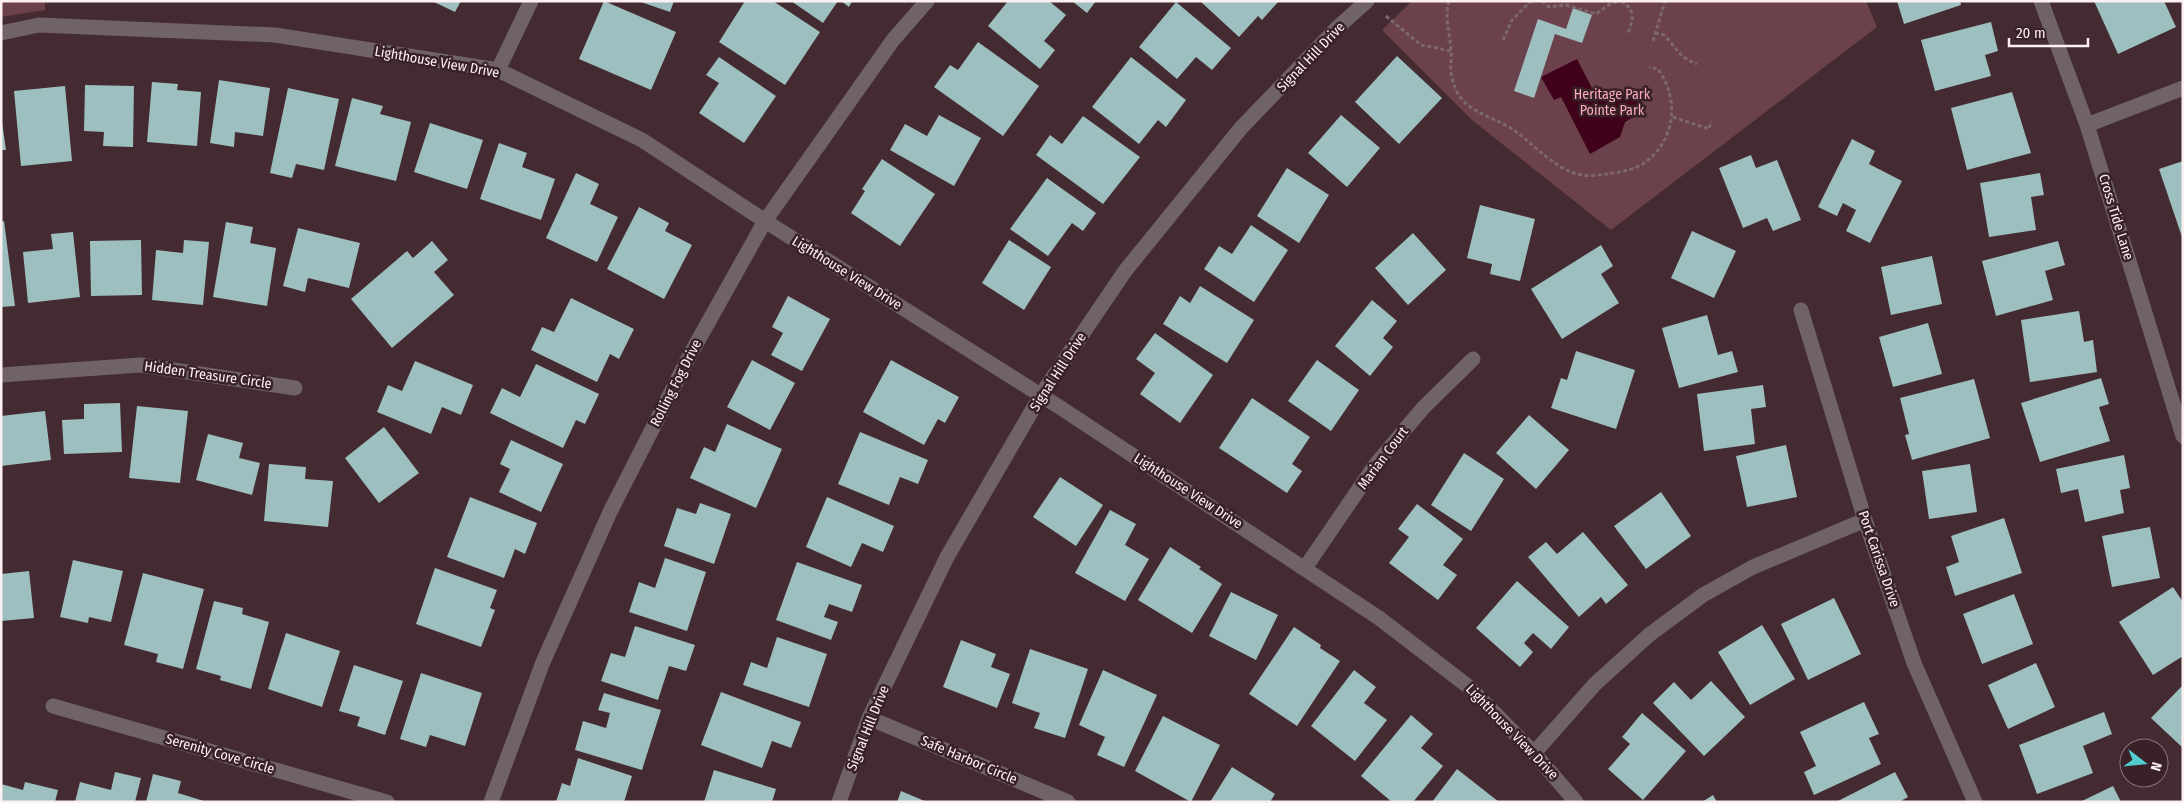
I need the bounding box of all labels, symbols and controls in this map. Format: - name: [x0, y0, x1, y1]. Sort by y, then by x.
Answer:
- scale bar: [2009, 15, 2088, 47]
- street label: Signal Hill Drive: [1273, 18, 1349, 95]
- text: 20 m: [2016, 24, 2046, 42]
- street label: Lighthouse View Drive: [373, 43, 501, 81]
- park label: Heritage Park Pointe Park: [1574, 86, 1651, 119]
- street label: Cross Tide Lane: [2095, 172, 2137, 262]
- street label: Lighthouse View Drive: [789, 232, 905, 314]
- street label: Signal Hill Drive: [1026, 329, 1090, 415]
- street label: Rolling Fog Drive: [647, 337, 705, 429]
- street label: Hidden Treasure Circle: [143, 358, 273, 392]
- street label: Marian Court: [1354, 423, 1412, 493]
- street label: Lighthouse View Drive: [1130, 450, 1246, 533]
- street label: Port Carissa Drive: [1855, 509, 1903, 609]
- street label: Lighthouse View Drive: [1462, 681, 1562, 783]
- street label: Signal Hill Drive: [843, 683, 893, 773]
- street label: Serenity Cove Circle: [164, 730, 276, 778]
- street label: Safe Harbor Circle: [918, 732, 1020, 788]
- north arrow: [2119, 738, 2169, 788]
- text: N: [2147, 760, 2165, 773]

